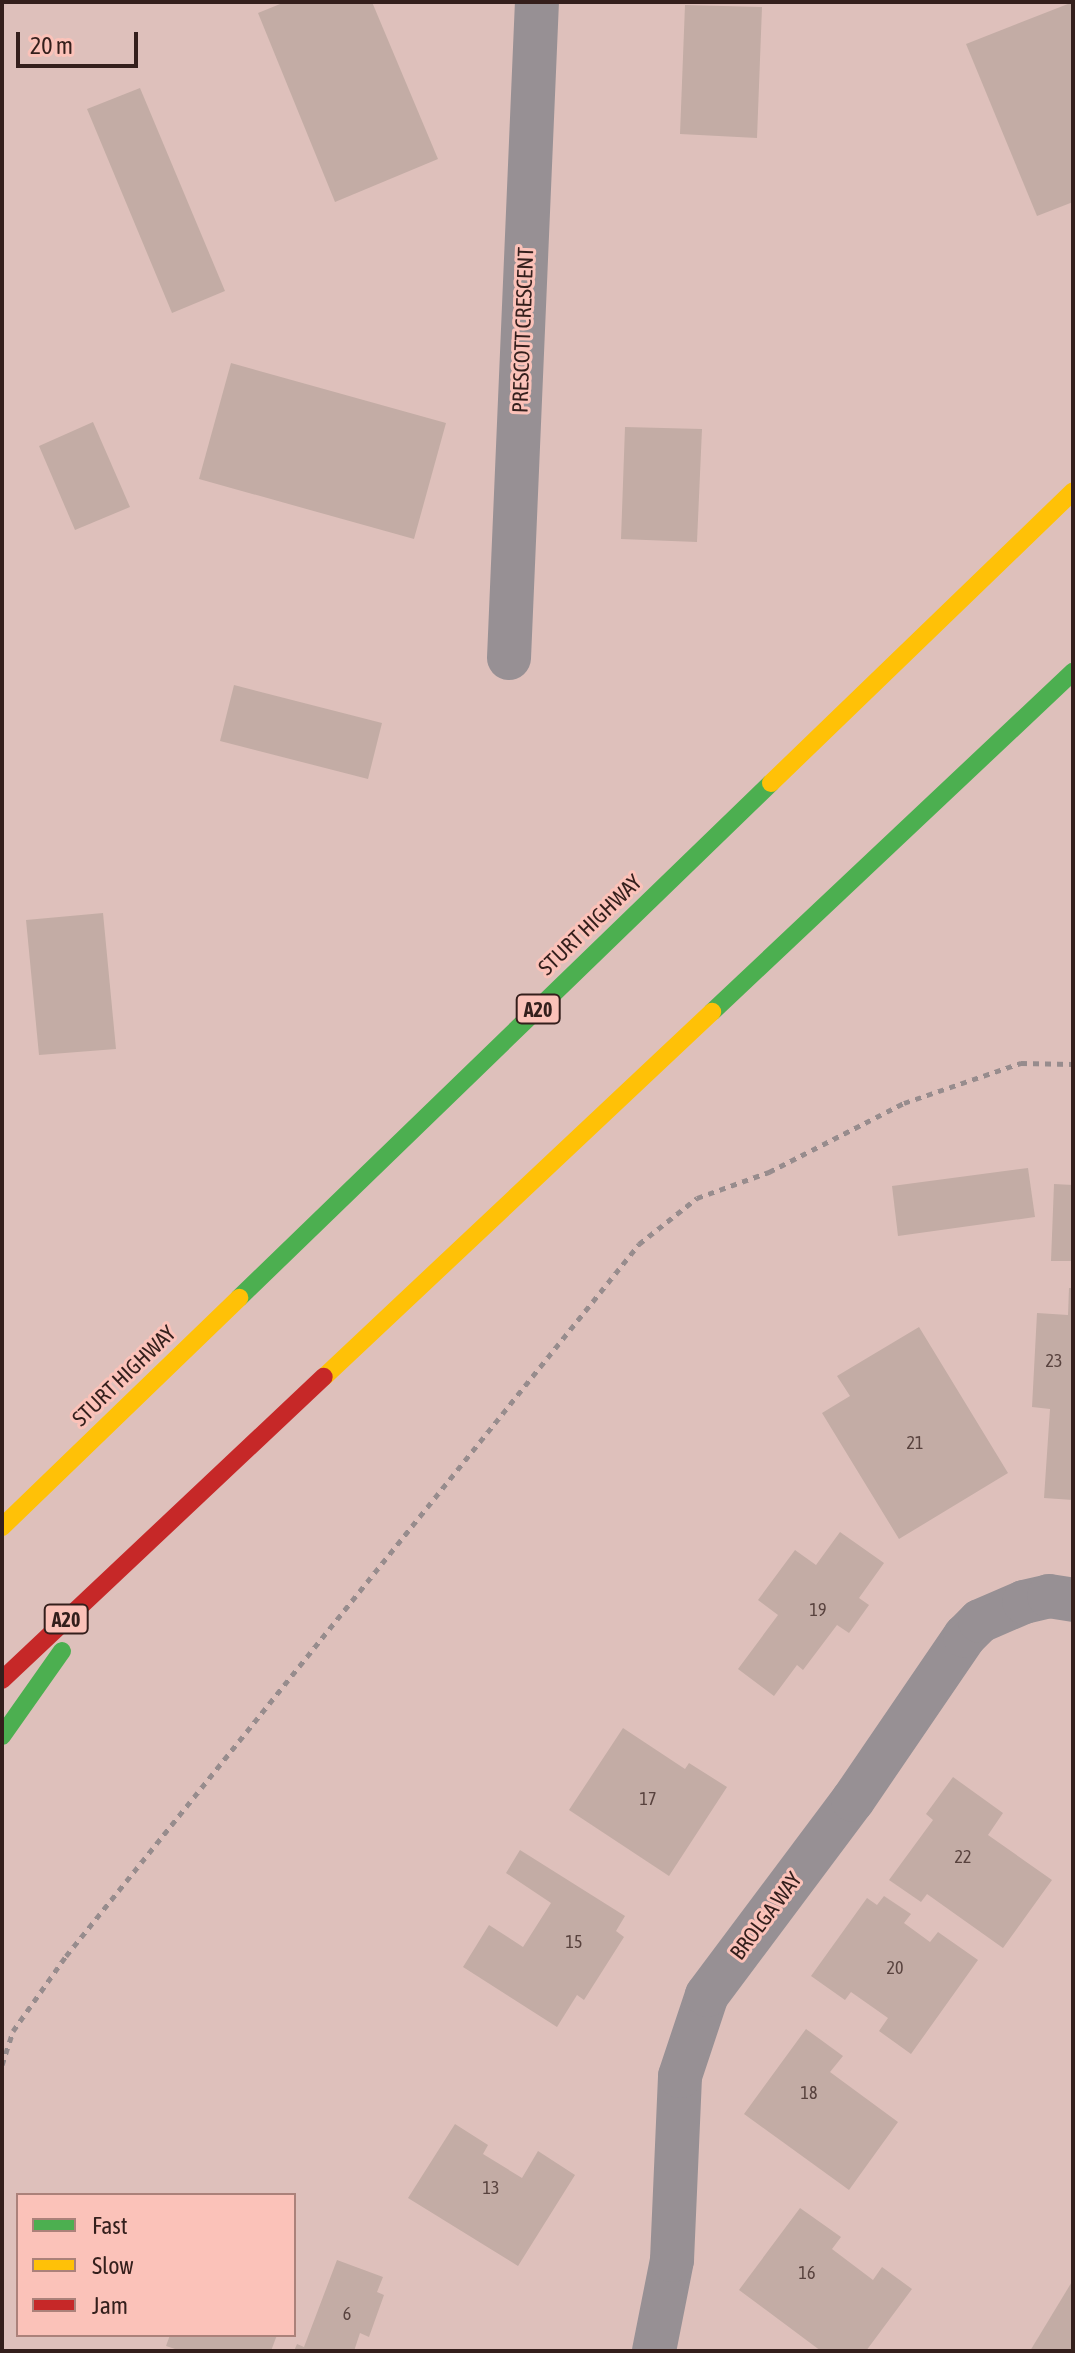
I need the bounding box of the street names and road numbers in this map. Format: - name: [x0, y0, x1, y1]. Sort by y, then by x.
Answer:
- street label: PRESCOTT CRESCENT: [507, 247, 539, 413]
- street label: STURT HIGHWAY: [533, 869, 647, 981]
- road number: A20: [514, 993, 562, 1025]
- street label: STURT HIGHWAY: [67, 1320, 181, 1432]
- road number: A20: [42, 1603, 90, 1635]
- street label: BROLGA WAY: [725, 1867, 807, 1965]

